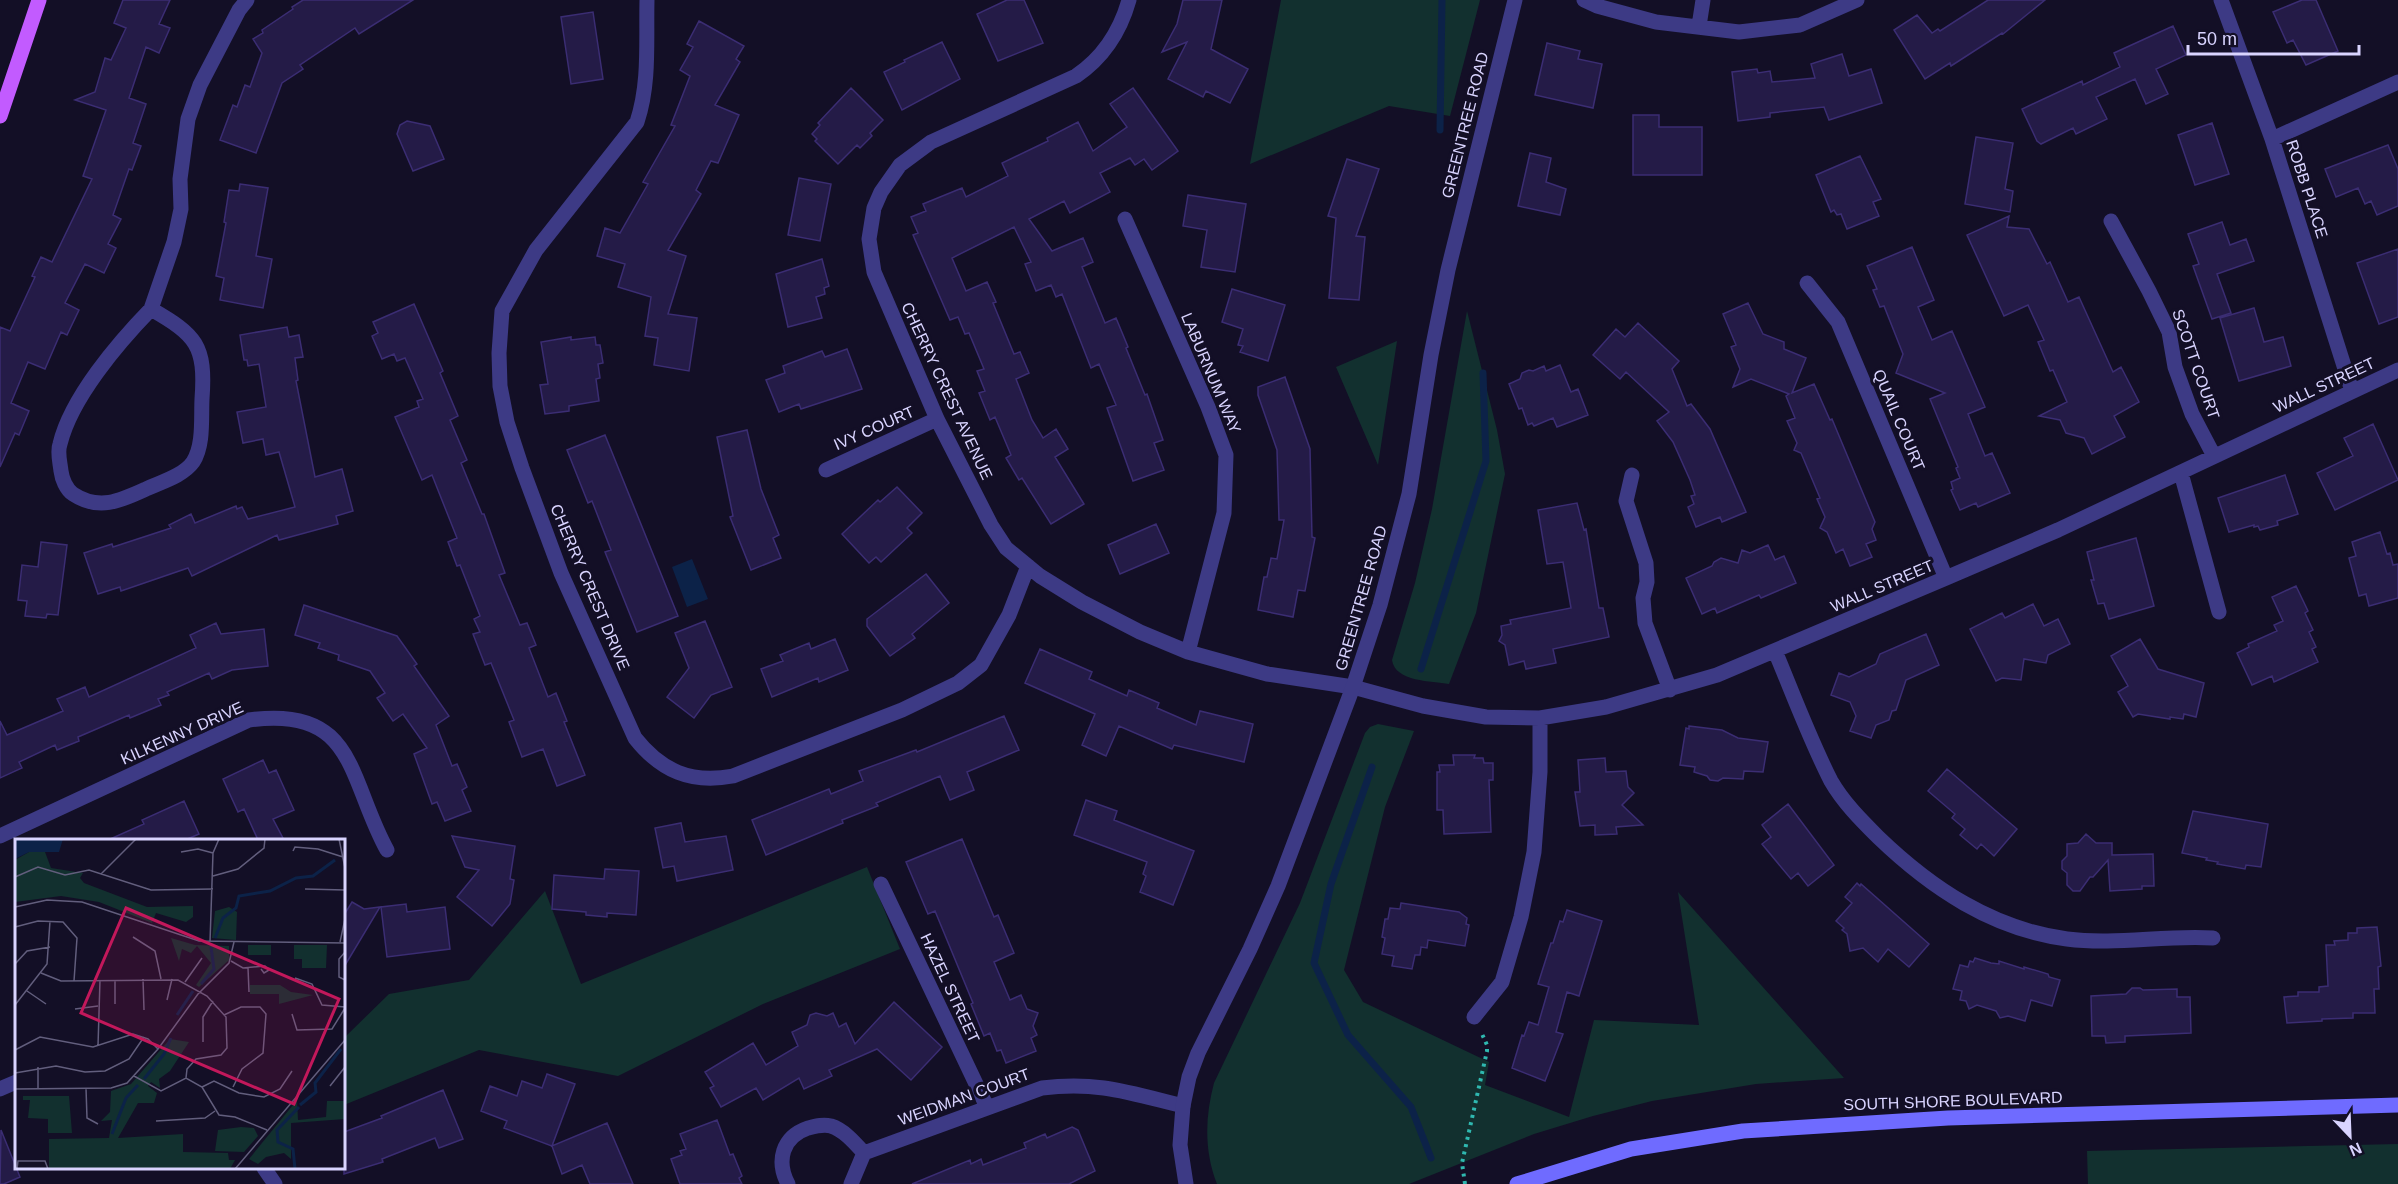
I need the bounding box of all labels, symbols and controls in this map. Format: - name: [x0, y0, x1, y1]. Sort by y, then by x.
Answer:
- scale bar: [2188, 18, 2359, 56]
- text: 50 m: [2197, 29, 2237, 49]
- street label: GREENTREE ROAD: [1439, 50, 1491, 200]
- street label: ROBB PLACE: [2283, 138, 2331, 240]
- street label: CHERRY CREST AVENUE: [898, 300, 996, 482]
- street label: SCOTT COURT: [2169, 307, 2223, 421]
- street label: LABURNUM WAY: [1178, 310, 1244, 436]
- street label: WALL STREET: [2271, 354, 2378, 416]
- street label: QUAIL COURT: [1870, 367, 1928, 473]
- street label: IVY COURT: [831, 403, 917, 453]
- street label: CHERRY CREST DRIVE: [547, 501, 633, 673]
- street label: GREENTREE ROAD: [1332, 523, 1390, 673]
- street label: WALL STREET: [1828, 557, 1936, 615]
- street label: KILKENNY DRIVE: [118, 698, 246, 768]
- inset map: [15, 839, 345, 1169]
- street label: HAZEL STREET: [917, 931, 983, 1046]
- street label: WEIDMAN COURT: [896, 1065, 1032, 1129]
- street label: SOUTH SHORE BOULEVARD: [1843, 1089, 2063, 1113]
- north arrow: [2320, 1106, 2380, 1166]
- text: N: [2347, 1139, 2364, 1159]

